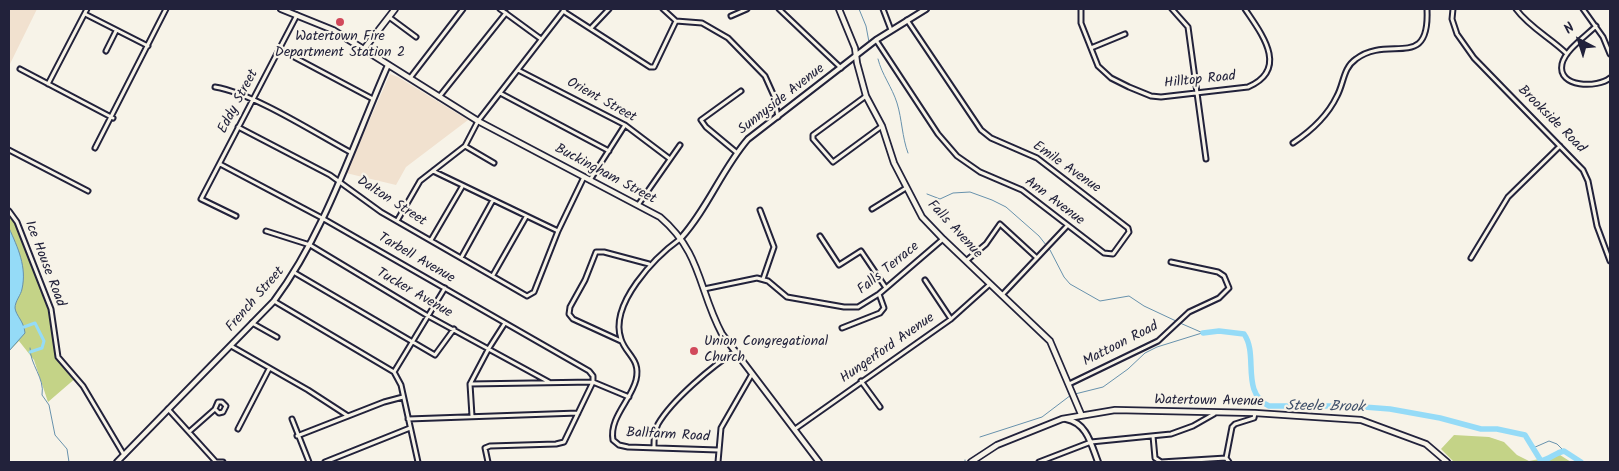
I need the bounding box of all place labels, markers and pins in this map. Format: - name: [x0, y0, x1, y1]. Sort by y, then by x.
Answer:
- marker: Watertown Fire Department Station 2: [334, 16, 346, 28]
- place label: Watertown Fire Department Station 2: [275, 30, 405, 62]
- place label: Union Congregational Church: [704, 335, 828, 368]
- marker: Union Congregational Church: [688, 345, 700, 357]

